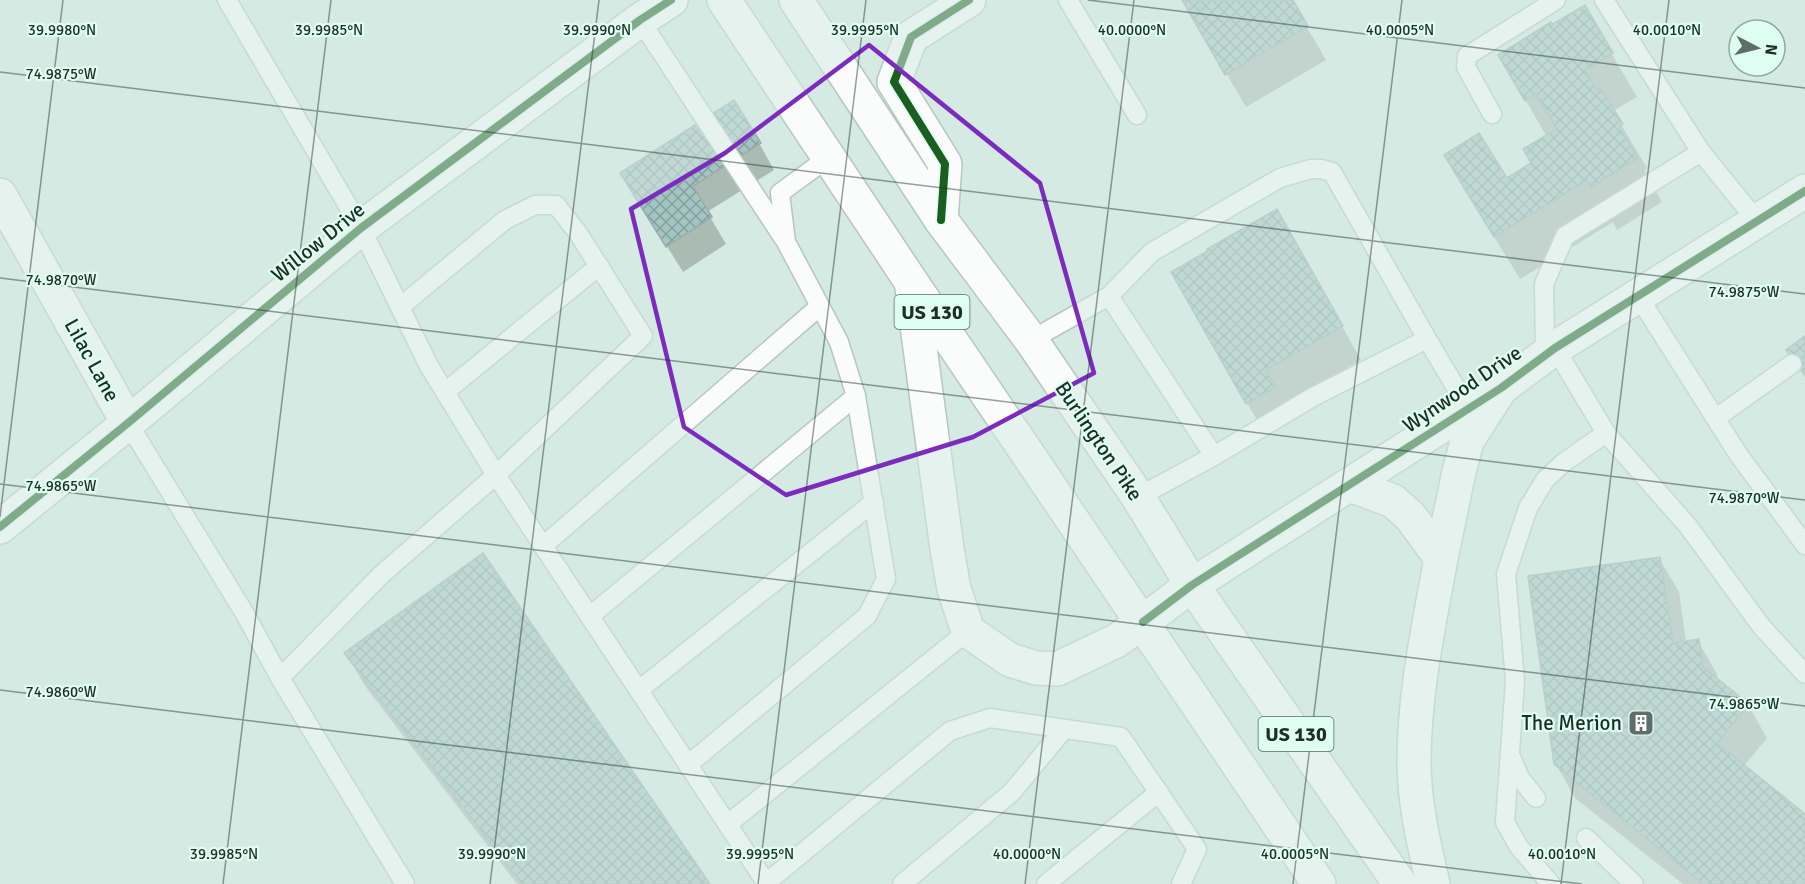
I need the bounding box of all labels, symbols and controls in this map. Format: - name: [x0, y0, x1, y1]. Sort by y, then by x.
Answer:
- north arrow: [1727, 18, 1787, 78]
- text: 39.9980°N: [28, 21, 96, 39]
- text: 39.9985°N: [295, 21, 363, 39]
- text: 39.9990°N: [563, 21, 631, 39]
- text: 39.9995°N: [831, 21, 899, 39]
- text: 40.0000°N: [1098, 21, 1166, 39]
- text: 40.0005°N: [1366, 21, 1434, 39]
- text: 40.0010°N: [1633, 21, 1701, 39]
- text: N: [1760, 43, 1781, 56]
- text: 74.9875°W: [26, 65, 97, 83]
- street label: Willow Drive: [266, 196, 370, 288]
- text: 74.9870°W: [26, 271, 97, 289]
- text: 74.9875°W: [1709, 283, 1780, 301]
- road number: US 130: [894, 295, 970, 329]
- street label: Lilac Lane: [59, 314, 125, 406]
- street label: Wynwood Drive: [1397, 340, 1527, 438]
- street label: Burlington Pike: [1049, 376, 1149, 506]
- text: 74.9865°W: [26, 477, 97, 495]
- text: 74.9870°W: [1709, 489, 1780, 507]
- text: 74.9860°W: [26, 683, 97, 701]
- text: 74.9865°W: [1709, 695, 1780, 713]
- building icon: The Merion: [1626, 708, 1656, 738]
- place label: The Merion: [1521, 710, 1622, 736]
- road number: US 130: [1258, 717, 1334, 751]
- text: 39.9985°N: [190, 845, 258, 863]
- text: 39.9990°N: [458, 845, 526, 863]
- text: 39.9995°N: [726, 845, 794, 863]
- text: 40.0000°N: [993, 845, 1061, 863]
- text: 40.0005°N: [1261, 845, 1329, 863]
- text: 40.0010°N: [1528, 845, 1596, 863]

